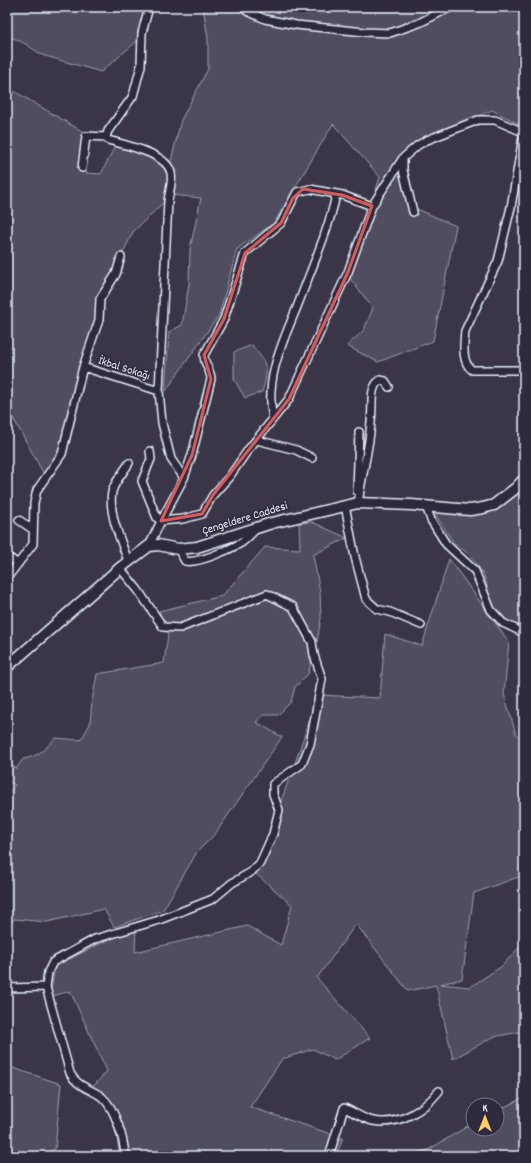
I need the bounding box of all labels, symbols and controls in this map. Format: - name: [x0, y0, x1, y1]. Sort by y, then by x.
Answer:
- street label: İkbal Sokağı: [96, 353, 152, 385]
- street label: Çengeldere Caddesi: [200, 498, 290, 540]
- north arrow: [465, 1097, 505, 1137]
- text: K: [482, 1101, 488, 1117]

